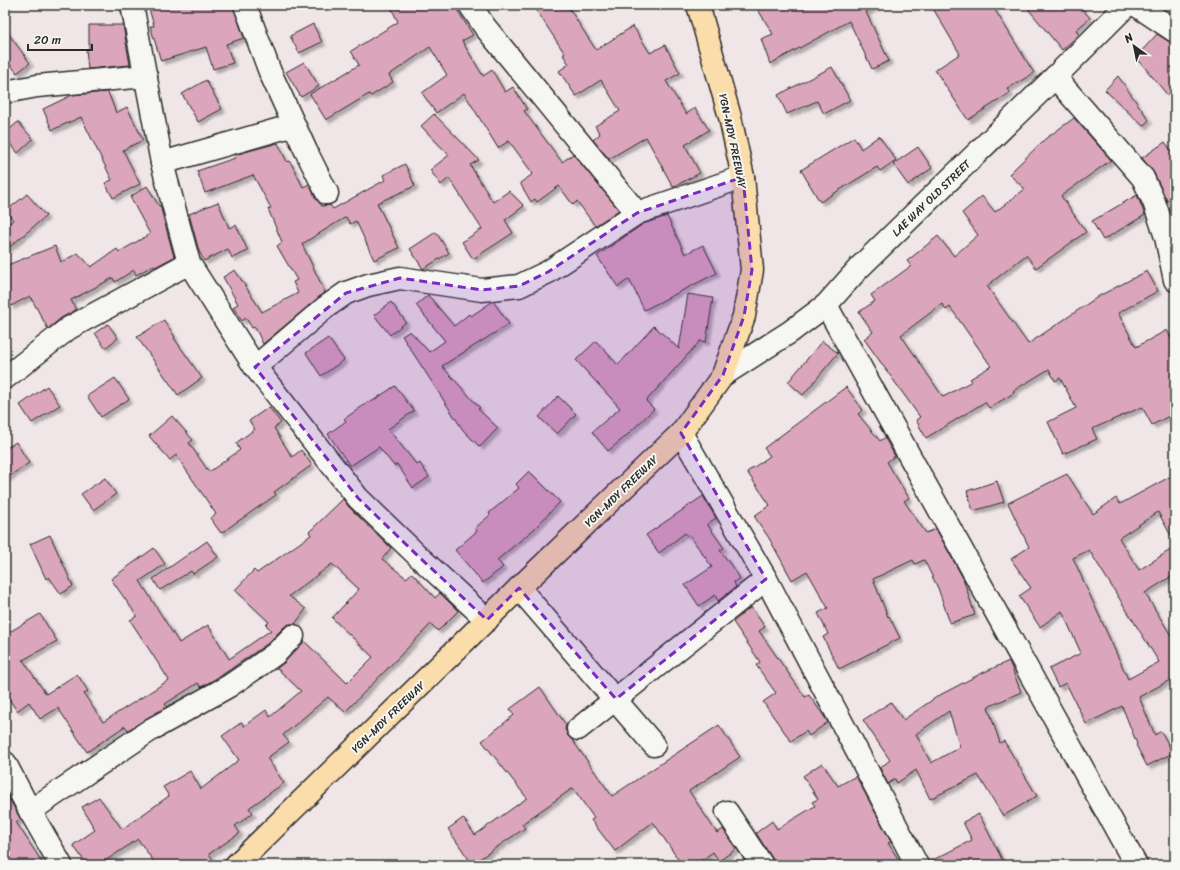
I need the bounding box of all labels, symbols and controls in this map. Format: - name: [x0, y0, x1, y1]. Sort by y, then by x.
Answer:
- scale bar: [28, 26, 92, 52]
- north arrow: [1114, 26, 1154, 66]
- text: N: [1120, 28, 1138, 49]
- text: 20 m: [34, 29, 61, 51]
- street label: YGN-MDY FREEWAY: [713, 92, 752, 191]
- street label: LAE WAY OLD STREET: [887, 155, 976, 241]
- street label: YGN-MDY FREEWAY: [580, 450, 663, 532]
- street label: YGN-MDY FREEWAY: [347, 676, 430, 758]

